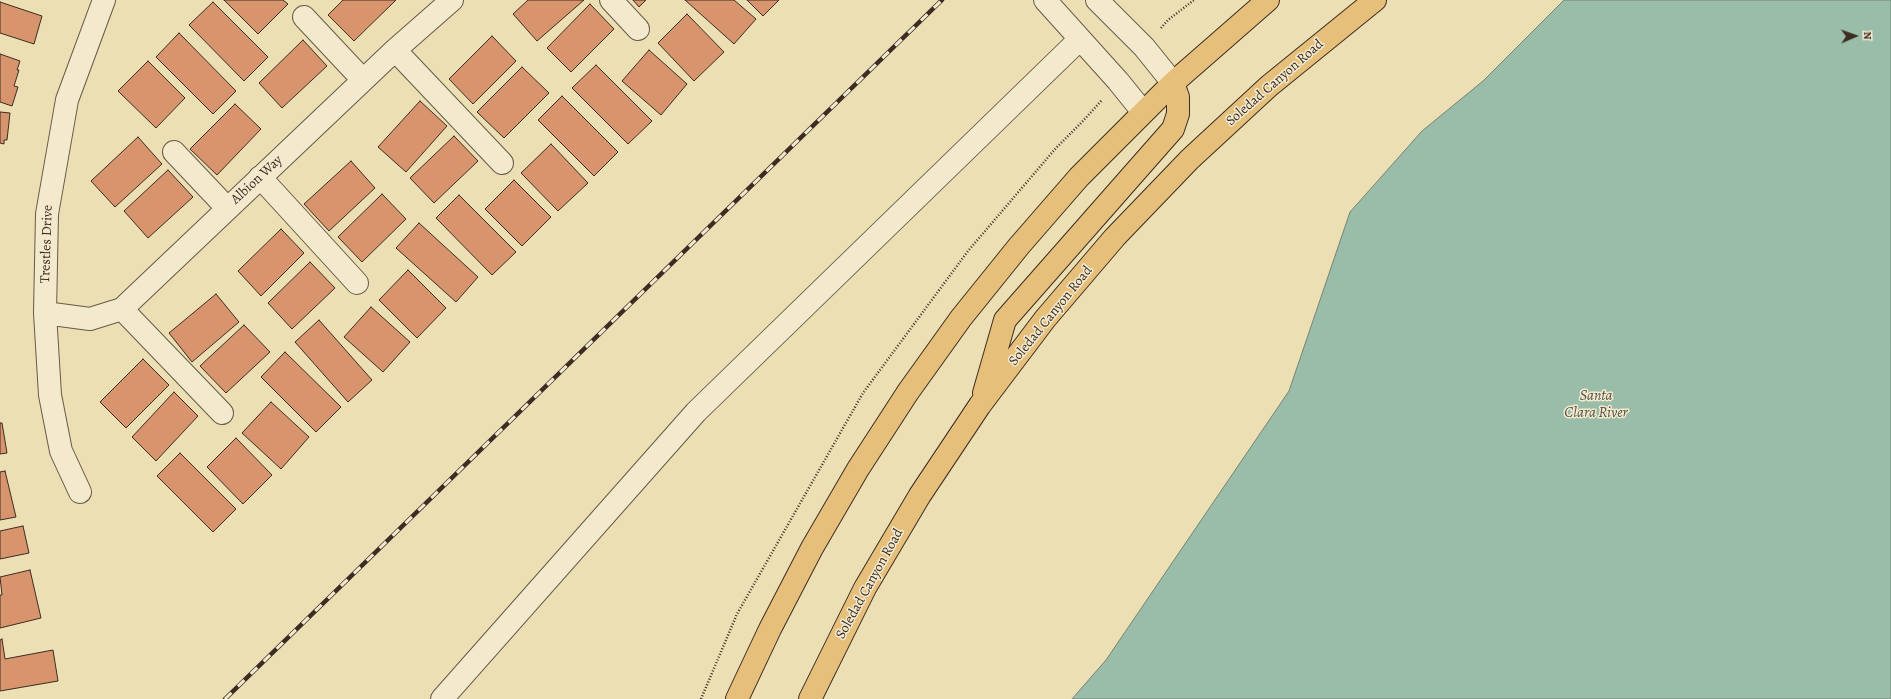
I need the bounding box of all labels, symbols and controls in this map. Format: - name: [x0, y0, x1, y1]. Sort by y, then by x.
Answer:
- north arrow: [1835, 16, 1875, 56]
- text: N: [1860, 31, 1875, 40]
- street label: Soledad Canyon Road: [1223, 36, 1327, 130]
- street label: Albion Way: [228, 152, 286, 208]
- street label: Trestles Drive: [37, 204, 57, 284]
- street label: Soledad Canyon Road: [1006, 263, 1096, 369]
- water label: Santa Clara River: [1564, 387, 1628, 422]
- street label: Soledad Canyon Road: [833, 526, 907, 642]

